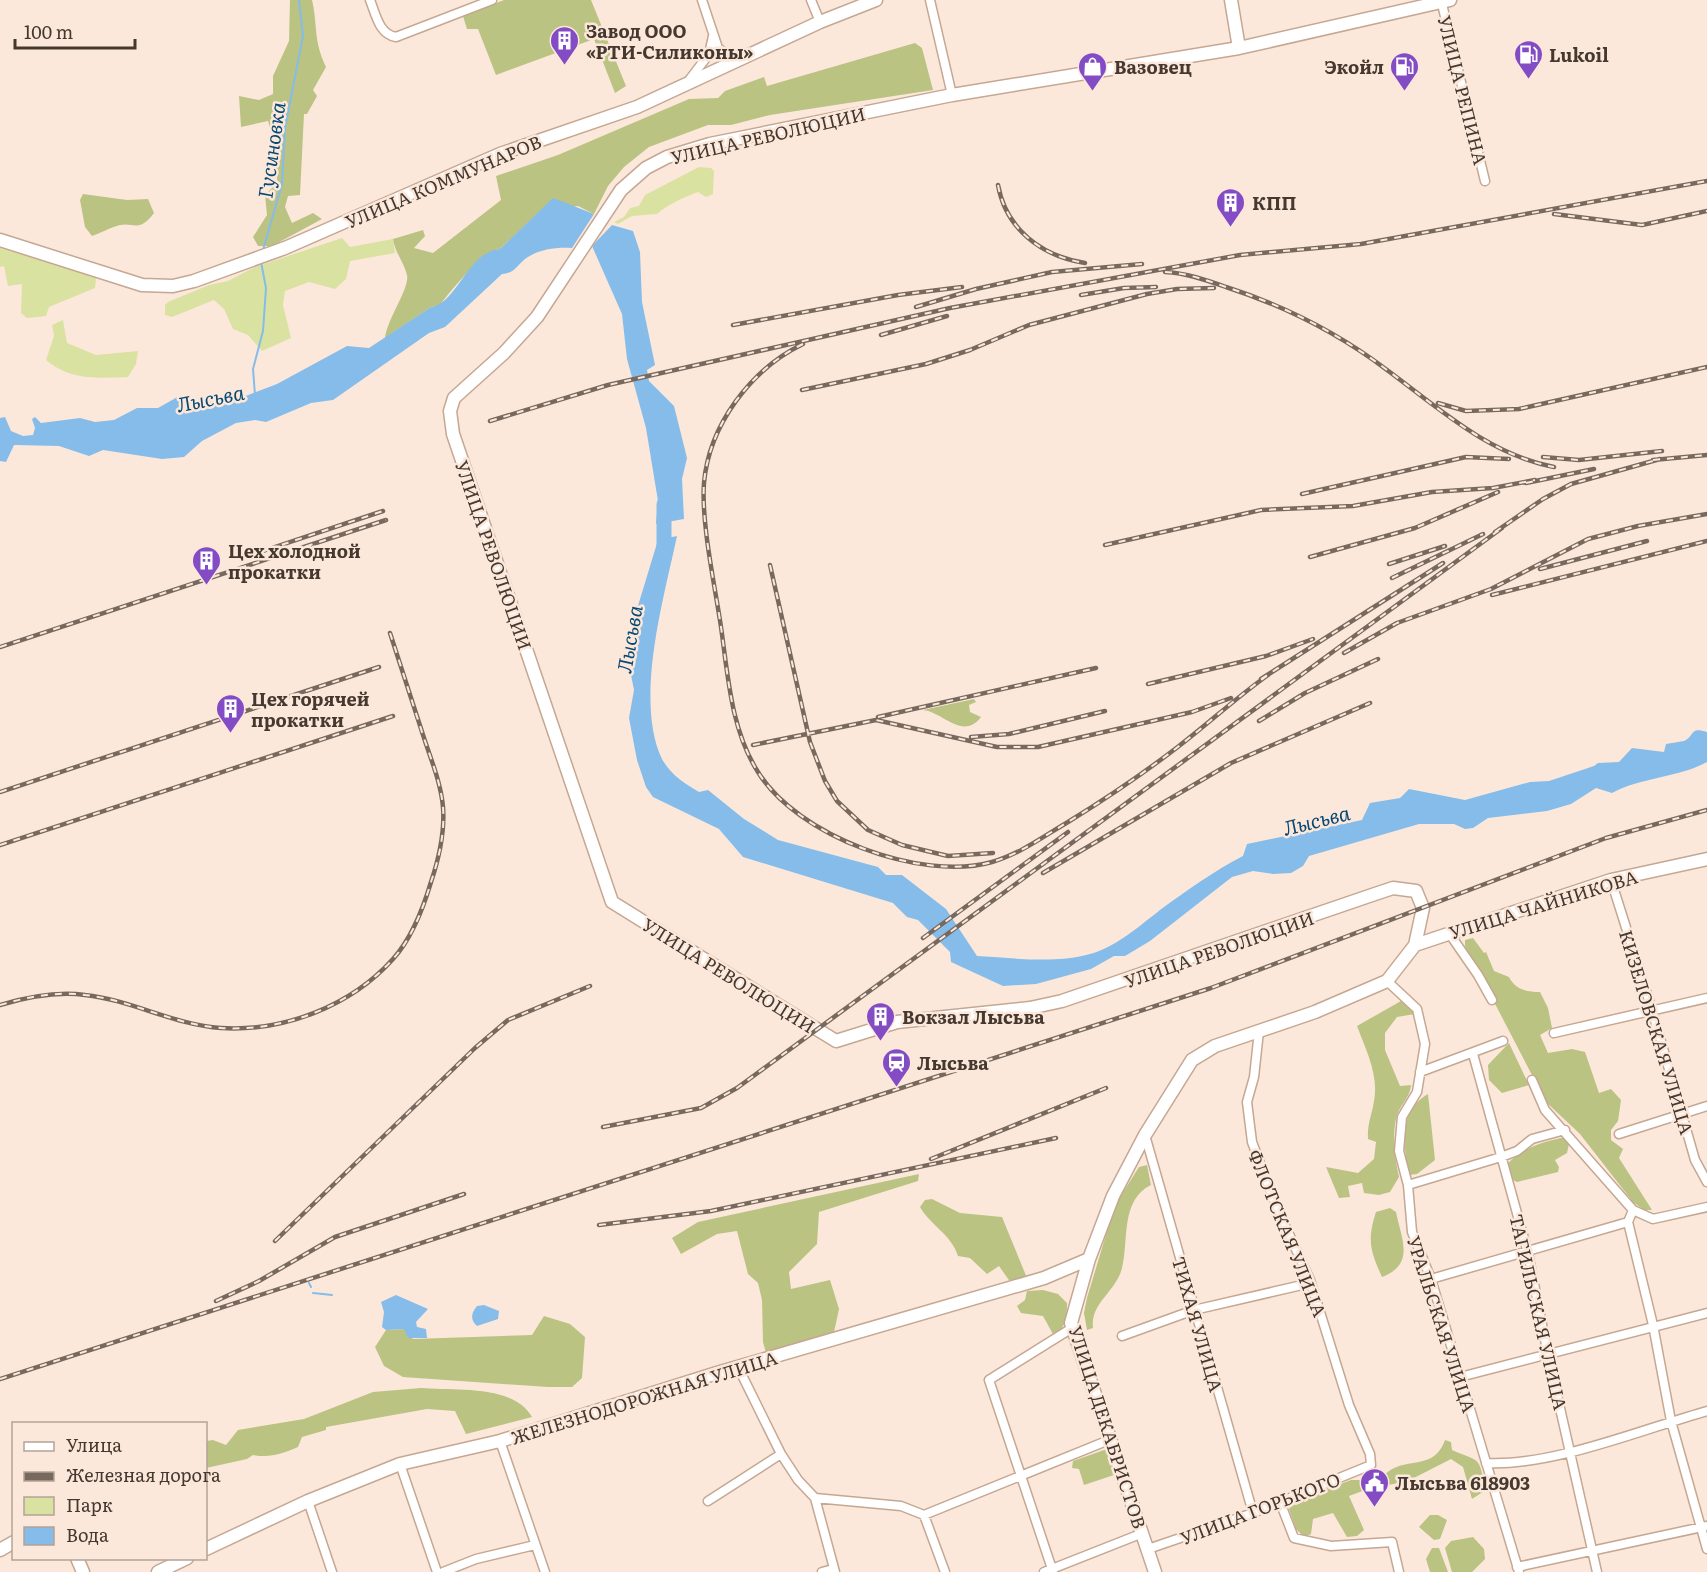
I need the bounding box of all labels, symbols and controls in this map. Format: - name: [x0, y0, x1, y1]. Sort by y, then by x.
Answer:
- scale bar: [15, 12, 135, 50]
- street label: УЛИЦА РЕПИНА: [1431, 12, 1495, 168]
- place label: Завод ООО «РТИ-Силиконы»: [586, 17, 754, 65]
- text: 100 m: [24, 18, 73, 45]
- building icon: Завод ООО «РТИ-Силиконы»: [549, 24, 581, 66]
- fuel station icon: Lukoil: [1512, 38, 1544, 80]
- place label: Lukoil: [1549, 41, 1609, 68]
- shop icon: Вазовец: [1077, 50, 1109, 92]
- fuel station icon: Экойл: [1389, 50, 1421, 92]
- place label: Вазовец: [1114, 53, 1192, 80]
- place label: Экойл: [1324, 53, 1384, 80]
- water label: Гусиновка: [248, 99, 292, 200]
- street label: УЛИЦА РЕВОЛЮЦИИ: [668, 99, 868, 171]
- street label: УЛИЦА КОММУНАРОВ: [341, 127, 545, 235]
- building icon: КПП: [1215, 186, 1247, 228]
- place label: КПП: [1252, 189, 1296, 216]
- water label: Лысьва: [173, 376, 247, 418]
- street label: УЛИЦА РЕВОЛЮЦИИ: [449, 456, 539, 654]
- place label: Цех холодной прокатки: [228, 537, 361, 585]
- building icon: Цех холодной прокатки: [191, 544, 223, 586]
- water label: Лысьва: [607, 602, 649, 675]
- place label: Цех горячей прокатки: [251, 685, 370, 733]
- building icon: Цех горячей прокатки: [214, 692, 246, 734]
- water label: Лысьва: [1279, 796, 1353, 842]
- street label: УЛИЦА ЧАЙНИКОВА: [1445, 862, 1641, 946]
- street label: УЛИЦА РЕВОЛЮЦИИ: [1120, 904, 1318, 994]
- street label: УЛИЦА РЕВОЛЮЦИИ: [637, 911, 821, 1039]
- street label: КИЗЕЛОВСКАЯ УЛИЦА: [1613, 926, 1701, 1138]
- building icon: Вокзал Лысьва: [865, 1000, 897, 1042]
- place label: Вокзал Лысьва: [902, 1003, 1045, 1030]
- station icon: Лысьва: [880, 1046, 912, 1088]
- place label: Лысьва: [917, 1049, 989, 1076]
- street label: ФЛОТСКАЯ УЛИЦА: [1242, 1145, 1334, 1321]
- street label: ТАГИЛЬСКАЯ УЛИЦА: [1503, 1211, 1575, 1413]
- street label: УРАЛЬСКАЯ УЛИЦА: [1401, 1232, 1483, 1416]
- street label: ТИХАЯ УЛИЦА: [1166, 1253, 1230, 1395]
- street label: УЛИЦА ДЕКАБРИСТОВ: [1062, 1322, 1154, 1532]
- street label: ЖЕЛЕЗНОДОРОЖНАЯ УЛИЦА: [508, 1344, 780, 1450]
- legend: [12, 1422, 207, 1560]
- text: Улица: [66, 1431, 122, 1458]
- text: Железная дорога: [66, 1461, 221, 1488]
- street label: УЛИЦА ГОРЬКОГО: [1176, 1465, 1344, 1551]
- public building icon: Лысьва 618903: [1358, 1466, 1390, 1508]
- place label: Лысьва 618903: [1395, 1469, 1530, 1496]
- text: Парк: [66, 1491, 113, 1518]
- text: Вода: [66, 1521, 109, 1548]

